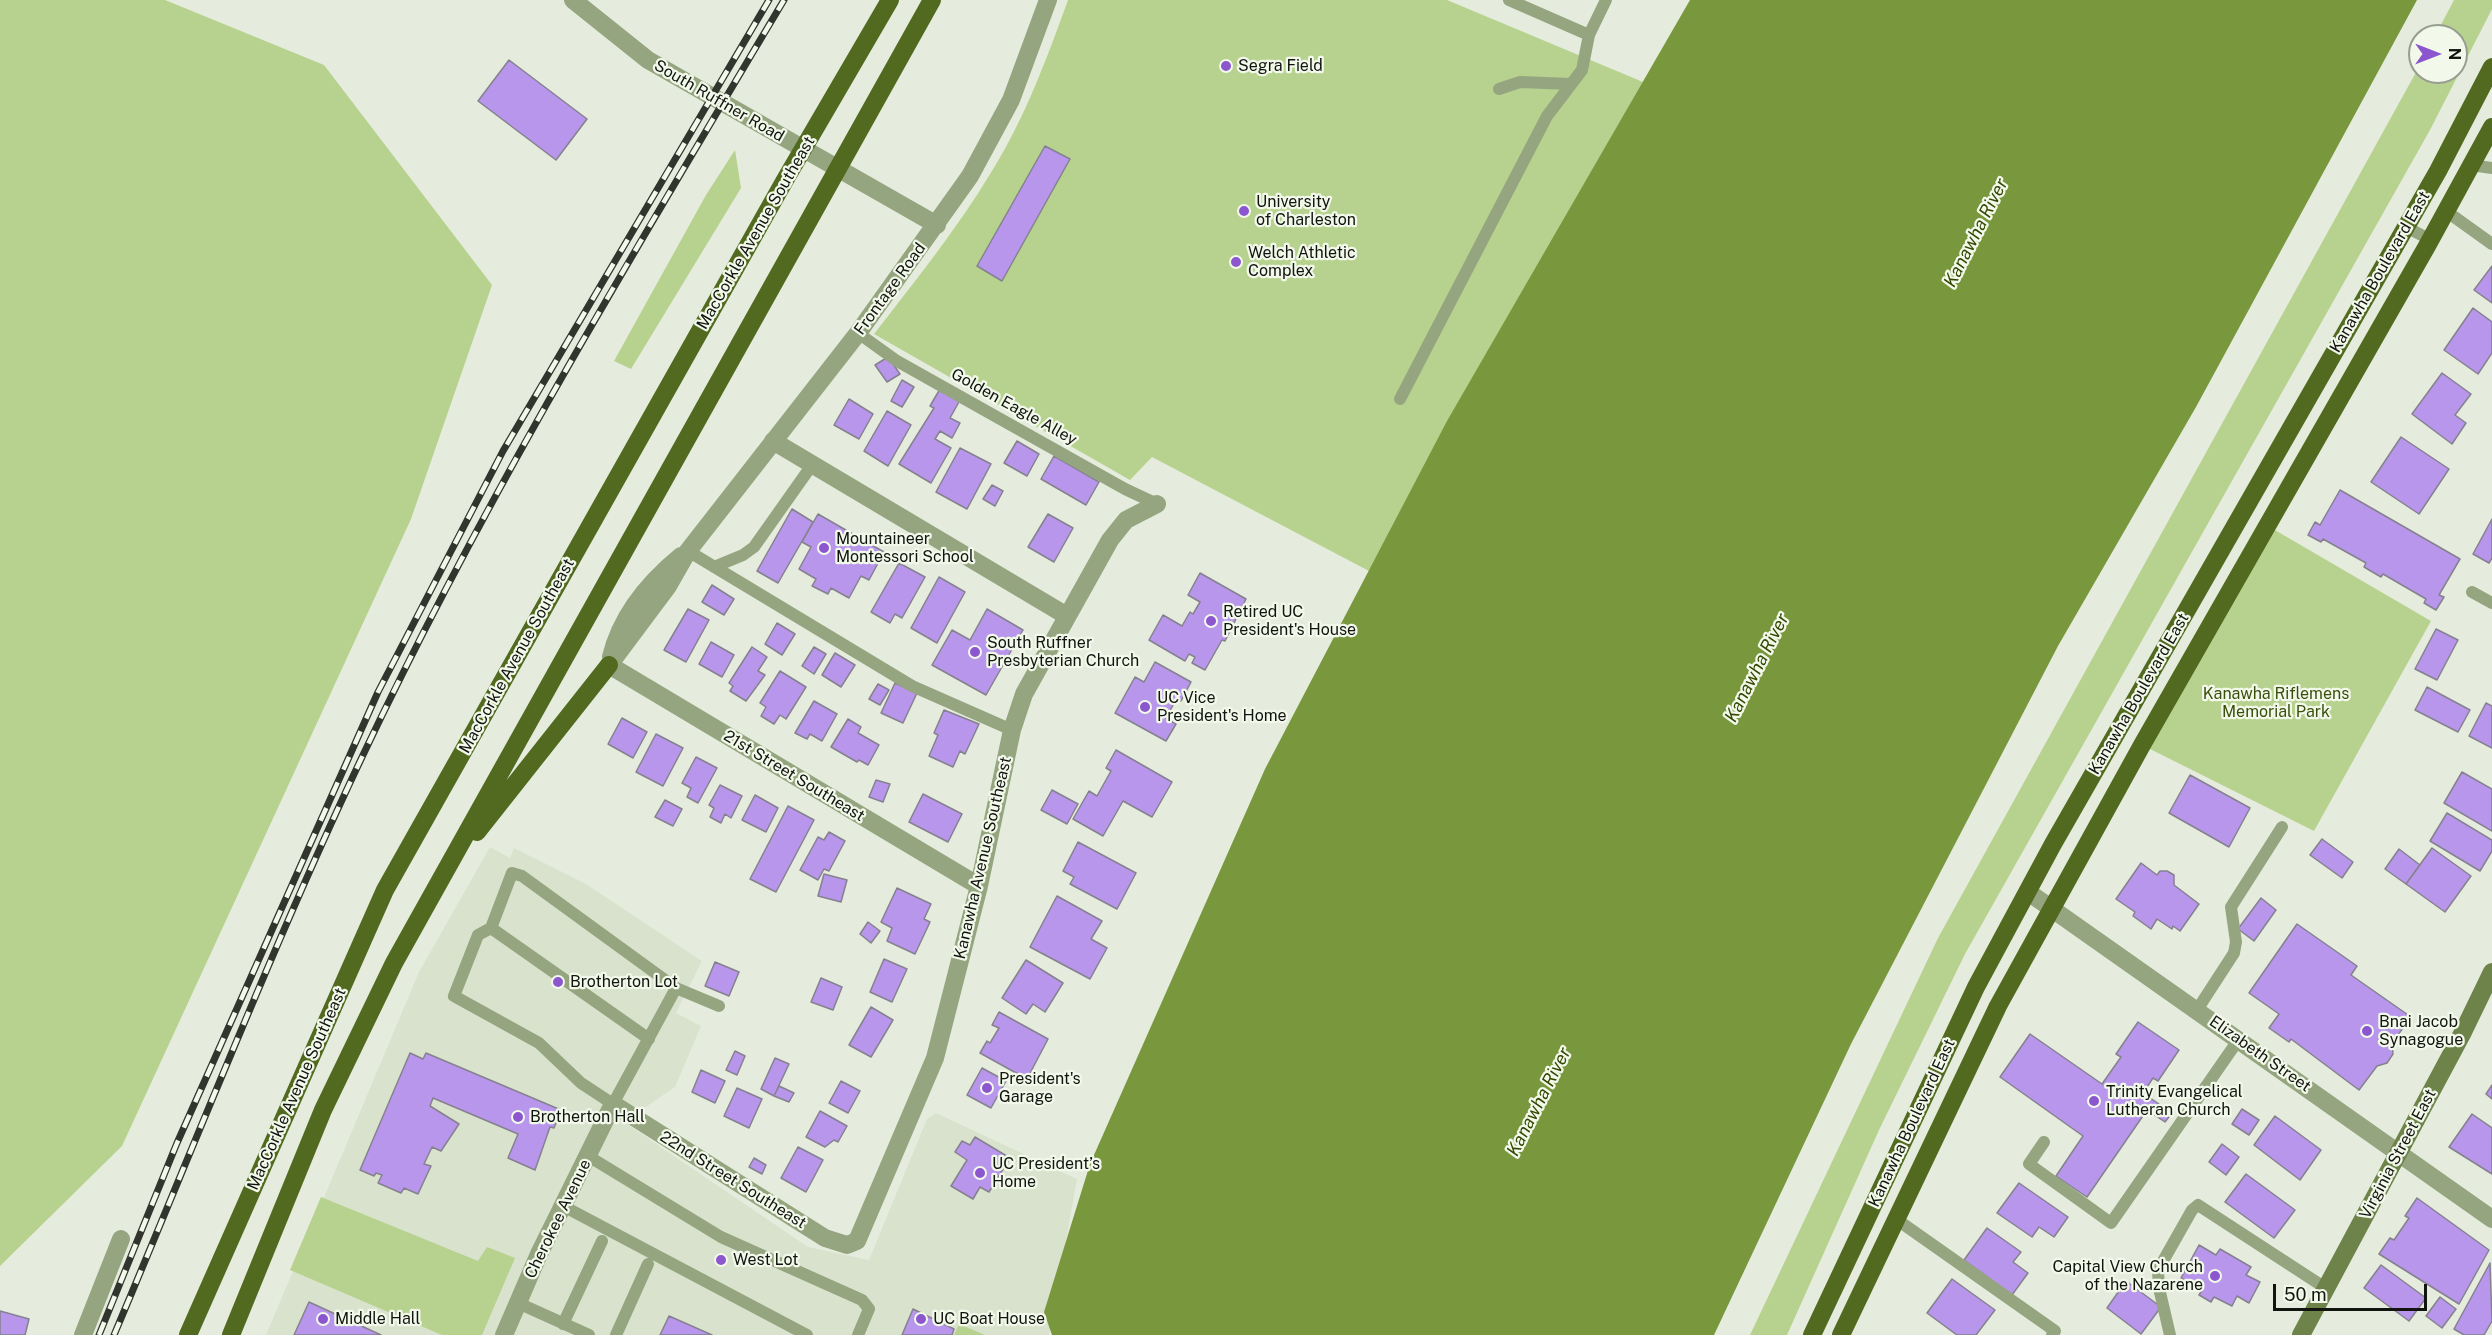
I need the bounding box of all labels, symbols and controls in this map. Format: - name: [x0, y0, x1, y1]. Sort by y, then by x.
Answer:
- north arrow: [2408, 24, 2468, 84]
- text: N: [2445, 48, 2464, 60]
- street label: South Ruffner Road: [651, 56, 787, 146]
- place label: Segra Field: [1238, 56, 1323, 76]
- marker: Segra Field: [1219, 59, 1233, 73]
- street label: MacCorkle Avenue Southeast: [693, 133, 819, 333]
- water label: Kanawha River: [1939, 175, 2013, 291]
- street label: Kanawha Boulevard East: [2326, 188, 2434, 356]
- place label: University of Charleston: [1256, 192, 1356, 230]
- marker: University of Charleston: [1237, 204, 1251, 218]
- street label: Frontage Road: [850, 239, 930, 339]
- place label: Welch Athletic Complex: [1248, 243, 1356, 281]
- marker: Welch Athletic Complex: [1229, 255, 1243, 269]
- street label: Golden Eagle Alley: [948, 364, 1080, 450]
- place label: Mountaineer Montessori School: [836, 529, 974, 567]
- marker: Mountaineer Montessori School: [817, 541, 831, 555]
- street label: MacCorkle Avenue Southeast: [455, 555, 579, 757]
- place label: Retired UC President's House: [1223, 602, 1356, 640]
- water label: Kanawha River: [1720, 610, 1794, 726]
- street label: Kanawha Boulevard East: [2085, 610, 2193, 778]
- marker: Retired UC President's House: [1204, 614, 1218, 628]
- place label: South Ruffner Presbyterian Church: [987, 633, 1139, 671]
- marker: South Ruffner Presbyterian Church: [968, 645, 982, 659]
- park label: Kanawha Riflemens Memorial Park: [2203, 684, 2349, 722]
- place label: UC Vice President's Home: [1157, 688, 1287, 726]
- marker: UC Vice President's Home: [1138, 700, 1152, 714]
- street label: 21st Street Southeast: [720, 726, 868, 826]
- street label: Kanawha Avenue Southeast: [950, 755, 1016, 961]
- place label: Brotherton Lot: [570, 972, 678, 992]
- marker: Brotherton Lot: [551, 975, 565, 989]
- street label: MacCorkle Avenue Southeast: [244, 985, 350, 1193]
- street label: Elizabeth Street: [2206, 1012, 2314, 1096]
- place label: Bnai Jacob Synagogue: [2379, 1012, 2463, 1050]
- marker: Bnai Jacob Synagogue: [2360, 1024, 2374, 1038]
- street label: Kanawha Boulevard East: [1865, 1036, 1959, 1210]
- water label: Kanawha River: [1502, 1044, 1576, 1160]
- place label: President's Garage: [999, 1069, 1081, 1107]
- marker: President's Garage: [980, 1081, 994, 1095]
- place label: Trinity Evangelical Lutheran Church: [2106, 1082, 2243, 1120]
- street label: Virginia Street East: [2356, 1086, 2440, 1222]
- marker: Trinity Evangelical Lutheran Church: [2087, 1094, 2101, 1108]
- place label: Brotherton Hall: [530, 1107, 645, 1127]
- marker: Brotherton Hall: [511, 1110, 525, 1124]
- street label: 22nd Street Southeast: [656, 1127, 810, 1233]
- place label: UC President’s Home: [992, 1154, 1100, 1192]
- street label: Cherokee Avenue: [521, 1156, 595, 1282]
- marker: UC President’s Home: [973, 1166, 987, 1180]
- place label: West Lot: [733, 1250, 798, 1270]
- marker: West Lot: [714, 1253, 728, 1267]
- place label: Capital View Church of the Nazarene: [2052, 1257, 2203, 1295]
- marker: Capital View Church of the Nazarene: [2208, 1269, 2222, 1283]
- scale bar: [2276, 1272, 2430, 1310]
- text: 50 m: [2284, 1284, 2327, 1305]
- place label: Middle Hall: [335, 1309, 420, 1329]
- place label: UC Boat House: [933, 1309, 1045, 1329]
- marker: Middle Hall: [316, 1312, 330, 1326]
- marker: UC Boat House: [914, 1312, 928, 1326]

